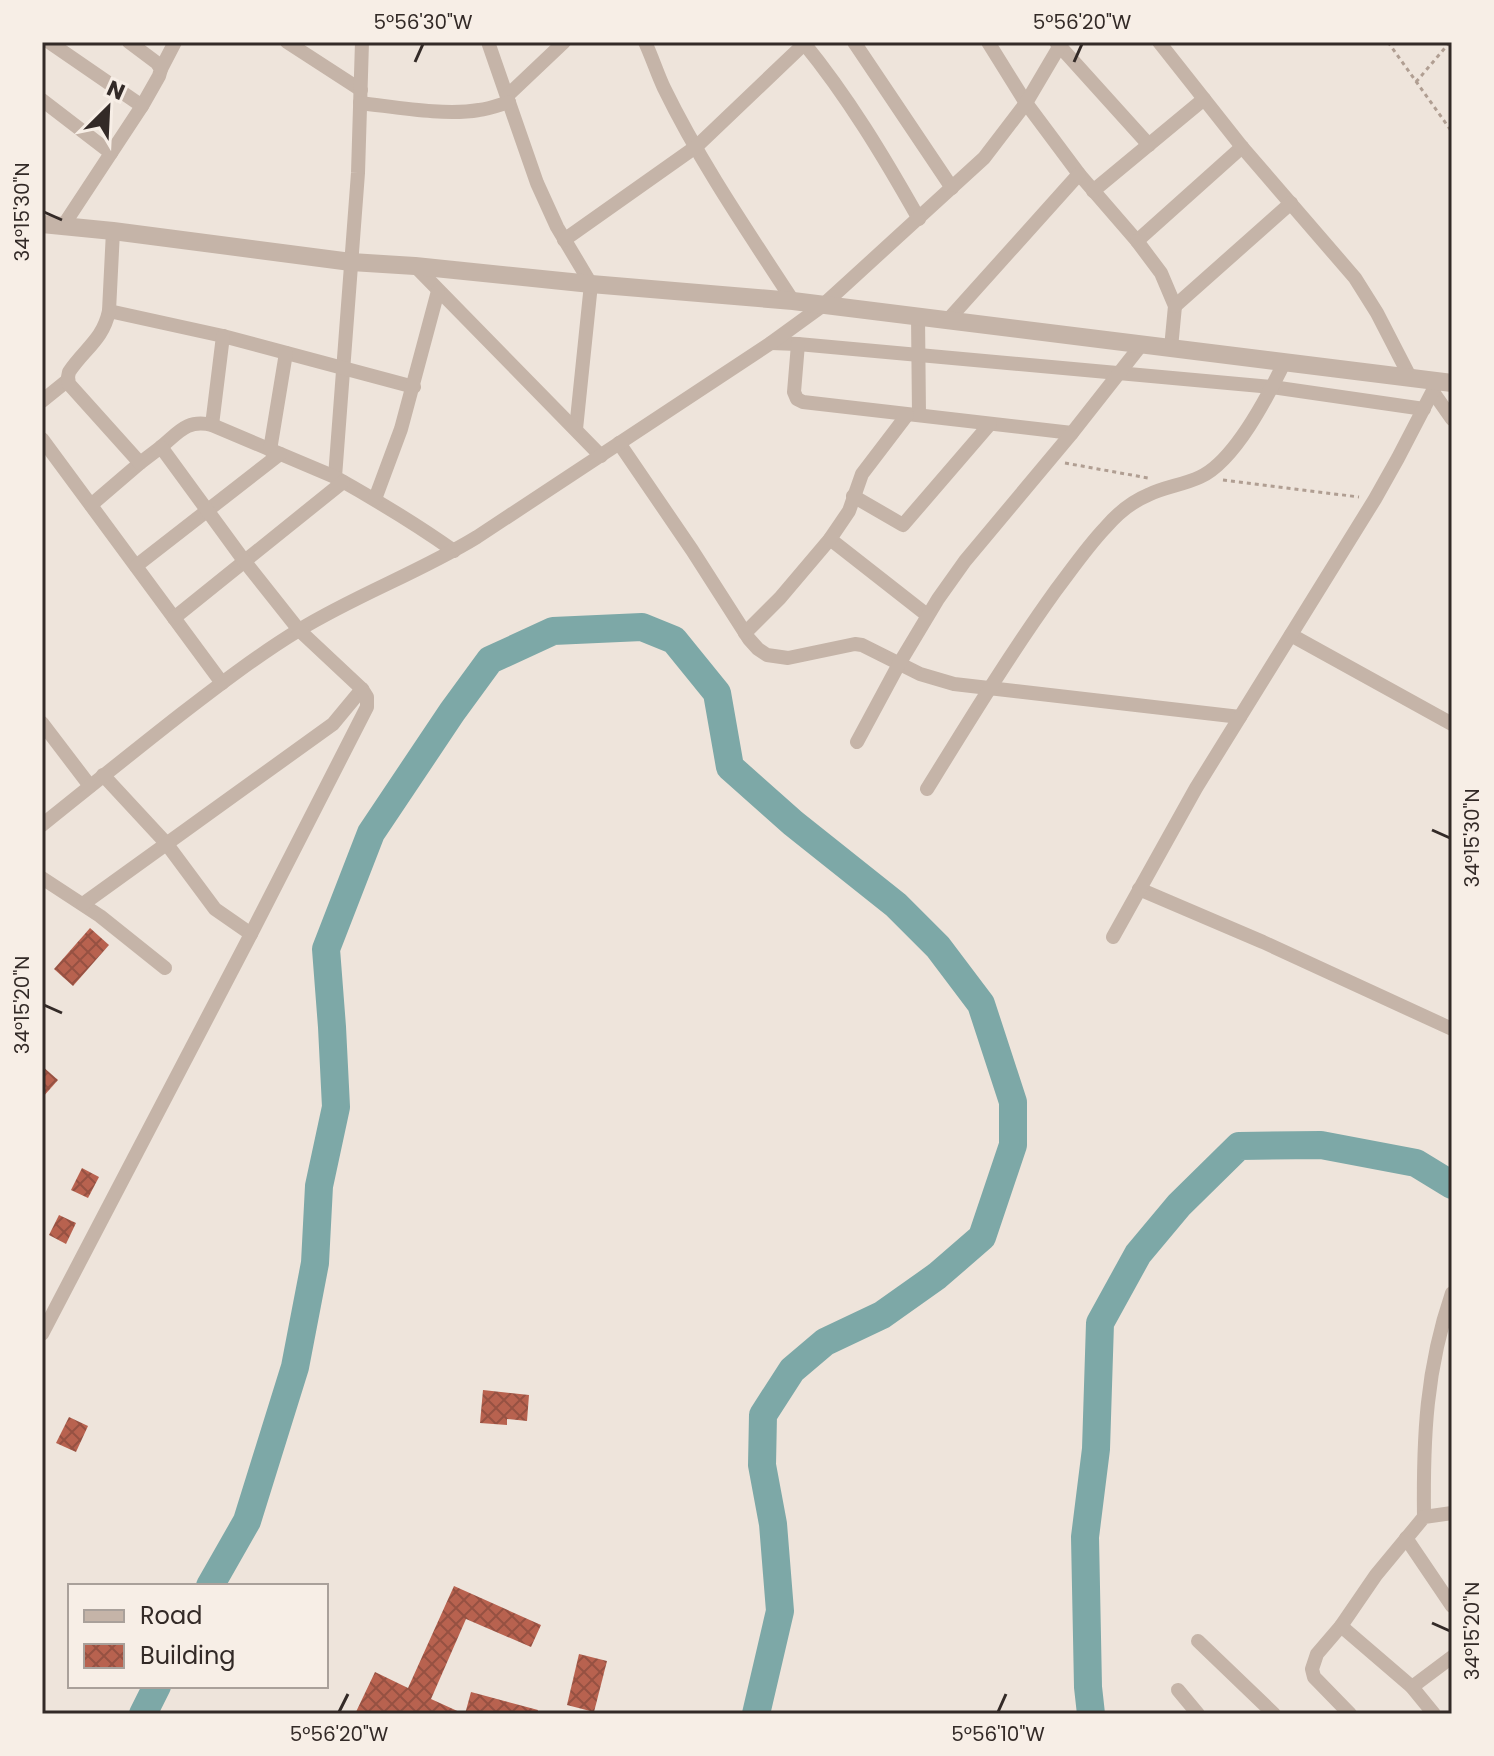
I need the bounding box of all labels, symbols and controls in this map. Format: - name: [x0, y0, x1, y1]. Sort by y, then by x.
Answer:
- text: 5°56'30"W: [374, 8, 473, 36]
- text: 5°56'20"W: [1033, 8, 1132, 36]
- north arrow: [68, 68, 148, 148]
- text: N: [102, 73, 130, 108]
- text: 34°15'30"N: [8, 163, 36, 261]
- text: 34°15'30"N: [1458, 789, 1486, 887]
- text: 34°15'20"N: [8, 956, 36, 1054]
- text: 34°15'20"N: [1458, 1582, 1486, 1680]
- legend: [68, 1584, 328, 1688]
- text: Road: [140, 1599, 202, 1632]
- text: Building: [140, 1639, 236, 1672]
- text: 5°56'20"W: [290, 1720, 389, 1748]
- text: 5°56'10"W: [951, 1720, 1045, 1748]

